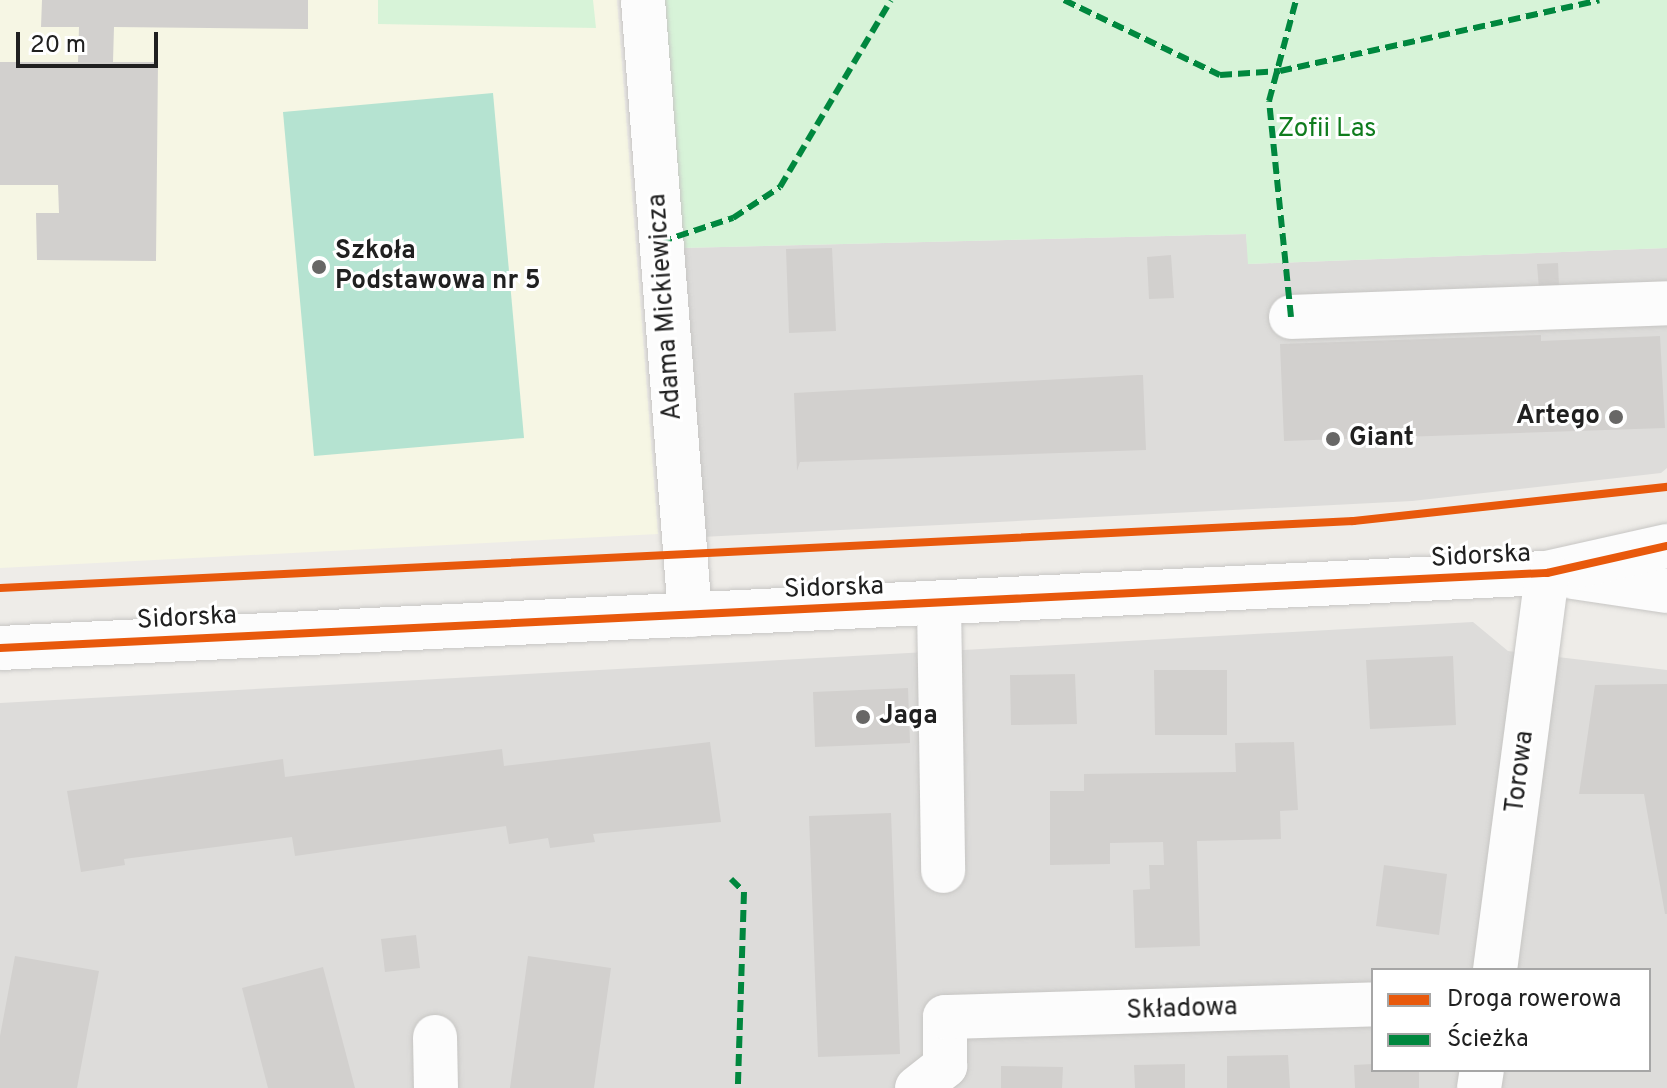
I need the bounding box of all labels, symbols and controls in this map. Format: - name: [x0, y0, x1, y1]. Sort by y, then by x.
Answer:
- scale bar: [20, 16, 162, 66]
- text: 20 m: [30, 31, 86, 61]
- park label: Zofii Las: [1277, 114, 1377, 146]
- street label: Adama Mickiewicza: [643, 193, 689, 421]
- place label: Szkoła Podstawowa nr 5: [335, 236, 541, 298]
- marker: Szkoła Podstawowa nr 5: [310, 258, 328, 276]
- place label: Artego: [1516, 401, 1600, 433]
- marker: Artego: [1607, 408, 1625, 426]
- place label: Giant: [1349, 423, 1414, 455]
- marker: Giant: [1324, 430, 1342, 448]
- street label: Sidorska: [1430, 539, 1532, 575]
- street label: Sidorska: [783, 572, 885, 606]
- street label: Sidorska: [136, 601, 238, 637]
- place label: Jaga: [879, 701, 938, 733]
- marker: Jaga: [854, 708, 872, 726]
- street label: Torowa: [1500, 729, 1542, 815]
- legend: [1371, 968, 1651, 1072]
- text: Droga rowerowa: [1447, 985, 1621, 1015]
- street label: Składowa: [1126, 992, 1238, 1028]
- text: Ścieżka: [1447, 1025, 1529, 1055]

